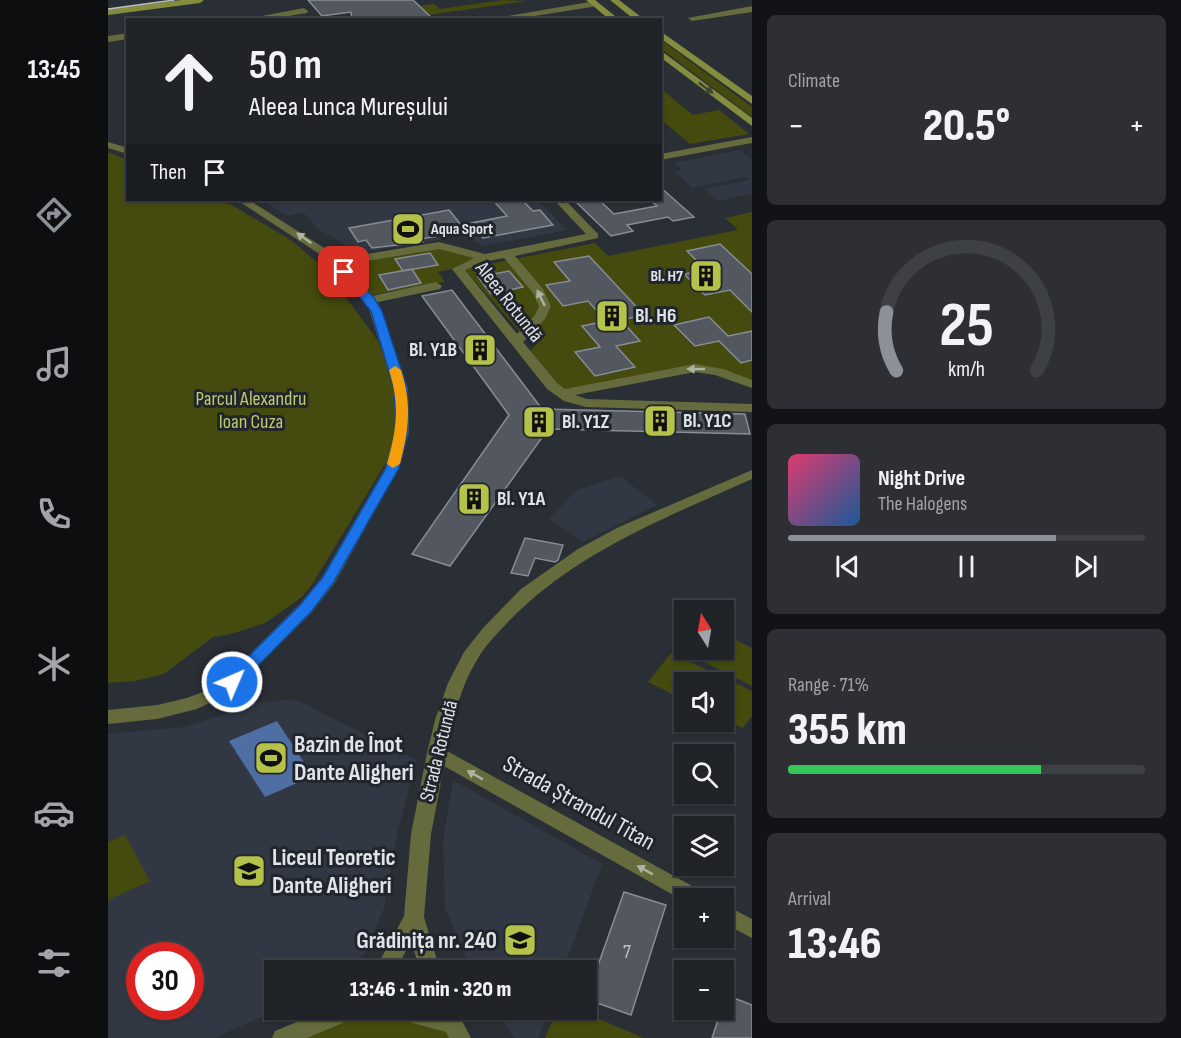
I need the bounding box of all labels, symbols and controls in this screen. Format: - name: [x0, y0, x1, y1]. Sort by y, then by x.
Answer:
- text: 50 m: [249, 40, 322, 91]
- icon: ahead: [150, 42, 228, 120]
- text: 13:45: [27, 54, 81, 86]
- text: Climate: [788, 69, 840, 93]
- one-way arrow: [698, 81, 714, 94]
- text: Aleea Lunca Mureșului: [249, 91, 448, 123]
- text: 20.5°: [923, 99, 1010, 154]
- text: −: [788, 106, 804, 146]
- text: +: [1129, 106, 1145, 146]
- icon: arrive: [198, 156, 231, 189]
- text: Then: [150, 159, 186, 186]
- icon: directions: [33, 194, 75, 236]
- sports icon: Aqua Sport: [390, 211, 426, 247]
- place label: Aqua Sport: [430, 220, 493, 239]
- one-way arrow: [296, 232, 312, 244]
- pin: [318, 246, 369, 297]
- icon: arrive: [327, 255, 360, 288]
- street label: Aleea Rotundă: [469, 256, 548, 347]
- building icon: Bl. H7: [688, 258, 724, 294]
- place label: Bl. H7: [651, 267, 683, 286]
- one-way arrow: [536, 289, 546, 307]
- text: 25: [939, 290, 994, 365]
- building icon: Bl. H6: [594, 298, 630, 334]
- place label: Bl. H6: [635, 304, 676, 328]
- building icon: Bl. Y1B: [462, 332, 498, 368]
- place label: Bl. Y1B: [409, 338, 457, 362]
- icon: music: [33, 343, 75, 385]
- text: km/h: [948, 358, 985, 383]
- one-way arrow: [686, 364, 705, 374]
- park label: Parcul Alexandru Ioan Cuza: [196, 387, 306, 434]
- building icon: Bl. Y1C: [642, 403, 678, 439]
- building icon: Bl. Y1Z: [521, 404, 557, 440]
- place label: Bl. Y1C: [683, 409, 732, 433]
- place label: Bl. Y1Z: [562, 410, 610, 434]
- text: Night Drive: [878, 465, 965, 492]
- building icon: Bl. Y1A: [456, 481, 492, 517]
- place label: Bl. Y1A: [497, 487, 546, 511]
- text: The Halogens: [878, 492, 967, 516]
- icon: phone: [33, 493, 75, 535]
- icon: previous: [831, 550, 864, 583]
- icon: pause: [950, 550, 983, 583]
- icon: next: [1069, 550, 1102, 583]
- north arrow: [674, 600, 734, 660]
- map controls: [674, 600, 734, 1020]
- icon: climate: [33, 643, 75, 685]
- position arrow: [200, 650, 264, 714]
- button: sound: [674, 672, 734, 732]
- text: Range · 71%: [788, 673, 869, 697]
- street label: Strada Rotundă: [415, 698, 463, 804]
- text: 355 km: [788, 703, 907, 758]
- place label: Bazin de Înot Dante Aligheri: [294, 730, 414, 787]
- sports icon: Bazin de Înot Dante Aligheri: [253, 740, 289, 776]
- button: search: [674, 744, 734, 804]
- street label: Strada Ștrandul Titan: [498, 749, 660, 857]
- one-way arrow: [467, 769, 483, 780]
- icon: car: [33, 792, 75, 834]
- button: layers: [674, 816, 734, 876]
- place label: Liceul Teoretic Dante Aligheri: [272, 843, 396, 900]
- school or university icon: Liceul Teoretic Dante Aligheri: [231, 853, 267, 889]
- one-way arrow: [636, 865, 653, 875]
- text: Arrival: [788, 887, 831, 911]
- button: +: [674, 888, 734, 948]
- text: 13:46: [788, 917, 882, 972]
- school or university icon: Grădinița nr. 240: [502, 922, 538, 958]
- place label: Grădinița nr. 240: [356, 926, 497, 955]
- house number: 7: [623, 940, 631, 964]
- icon: filters: [33, 942, 75, 984]
- speed limit sign: 30: [126, 942, 204, 1020]
- button: −: [674, 960, 734, 1020]
- text: 13:46 · 1 min · 320 m: [350, 976, 511, 1003]

